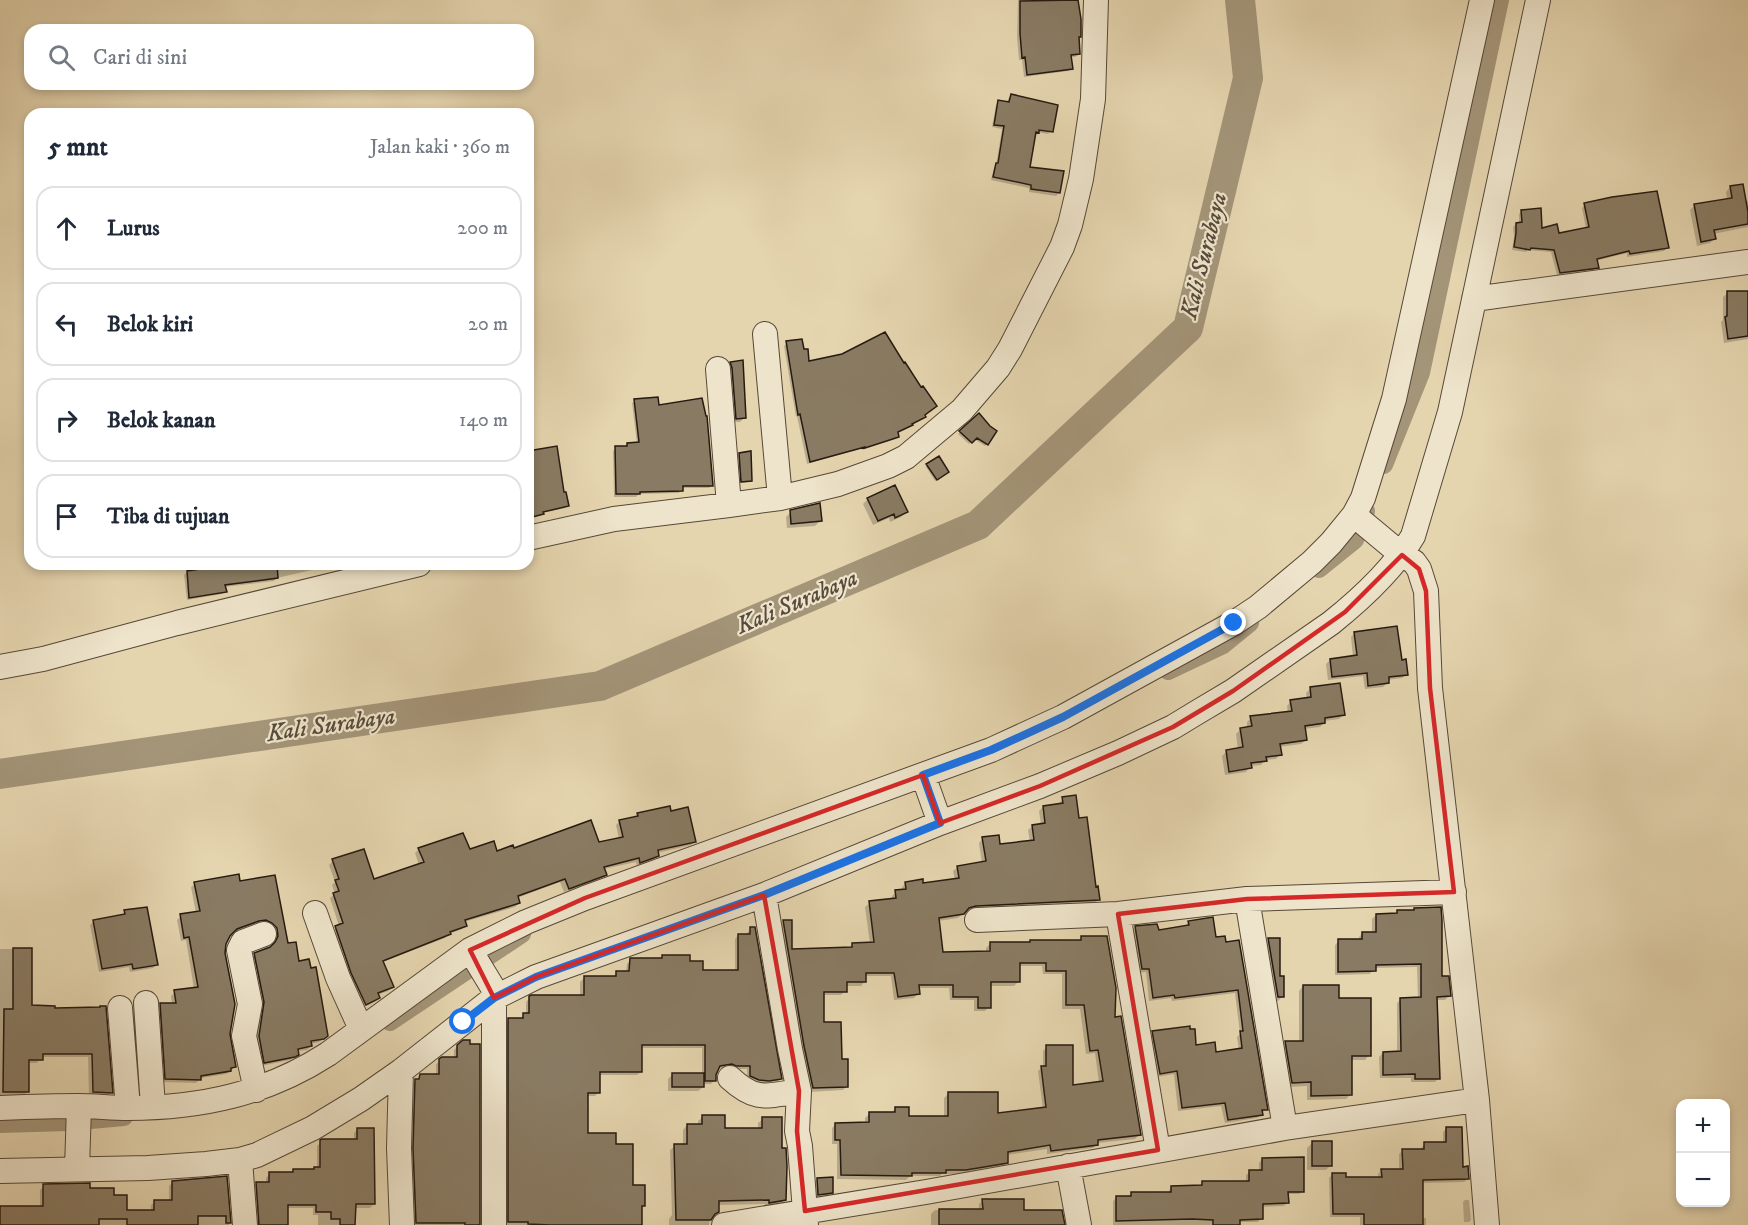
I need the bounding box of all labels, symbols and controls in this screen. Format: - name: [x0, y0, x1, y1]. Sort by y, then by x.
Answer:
- search box: [24, 24, 534, 90]
- icon: search: [45, 41, 78, 74]
- text: Cari di sini: [93, 44, 187, 71]
- text: 5 mnt: [48, 131, 108, 164]
- text: Jalan kaki · 360 m: [370, 135, 510, 160]
- water label: Kali Surabaya: [1174, 190, 1234, 323]
- icon: ahead: [50, 212, 83, 245]
- text: Lurus: [107, 215, 160, 242]
- text: 200 m: [457, 216, 508, 241]
- icon: left: [50, 308, 83, 341]
- text: Belok kiri: [107, 311, 193, 338]
- text: 20 m: [468, 312, 508, 337]
- icon: right: [50, 404, 83, 437]
- text: Belok kanan: [107, 407, 215, 434]
- text: 140 m: [459, 408, 508, 433]
- icon: arrive: [50, 500, 83, 533]
- text: Tiba di tujuan: [107, 503, 229, 530]
- water label: Kali Surabaya: [731, 563, 862, 641]
- route end: [1220, 609, 1246, 635]
- water label: Kali Surabaya: [264, 701, 397, 749]
- route start: [449, 1008, 475, 1034]
- map controls: [1676, 1099, 1730, 1207]
- button: +: [1676, 1099, 1730, 1153]
- button: −: [1676, 1153, 1730, 1207]

